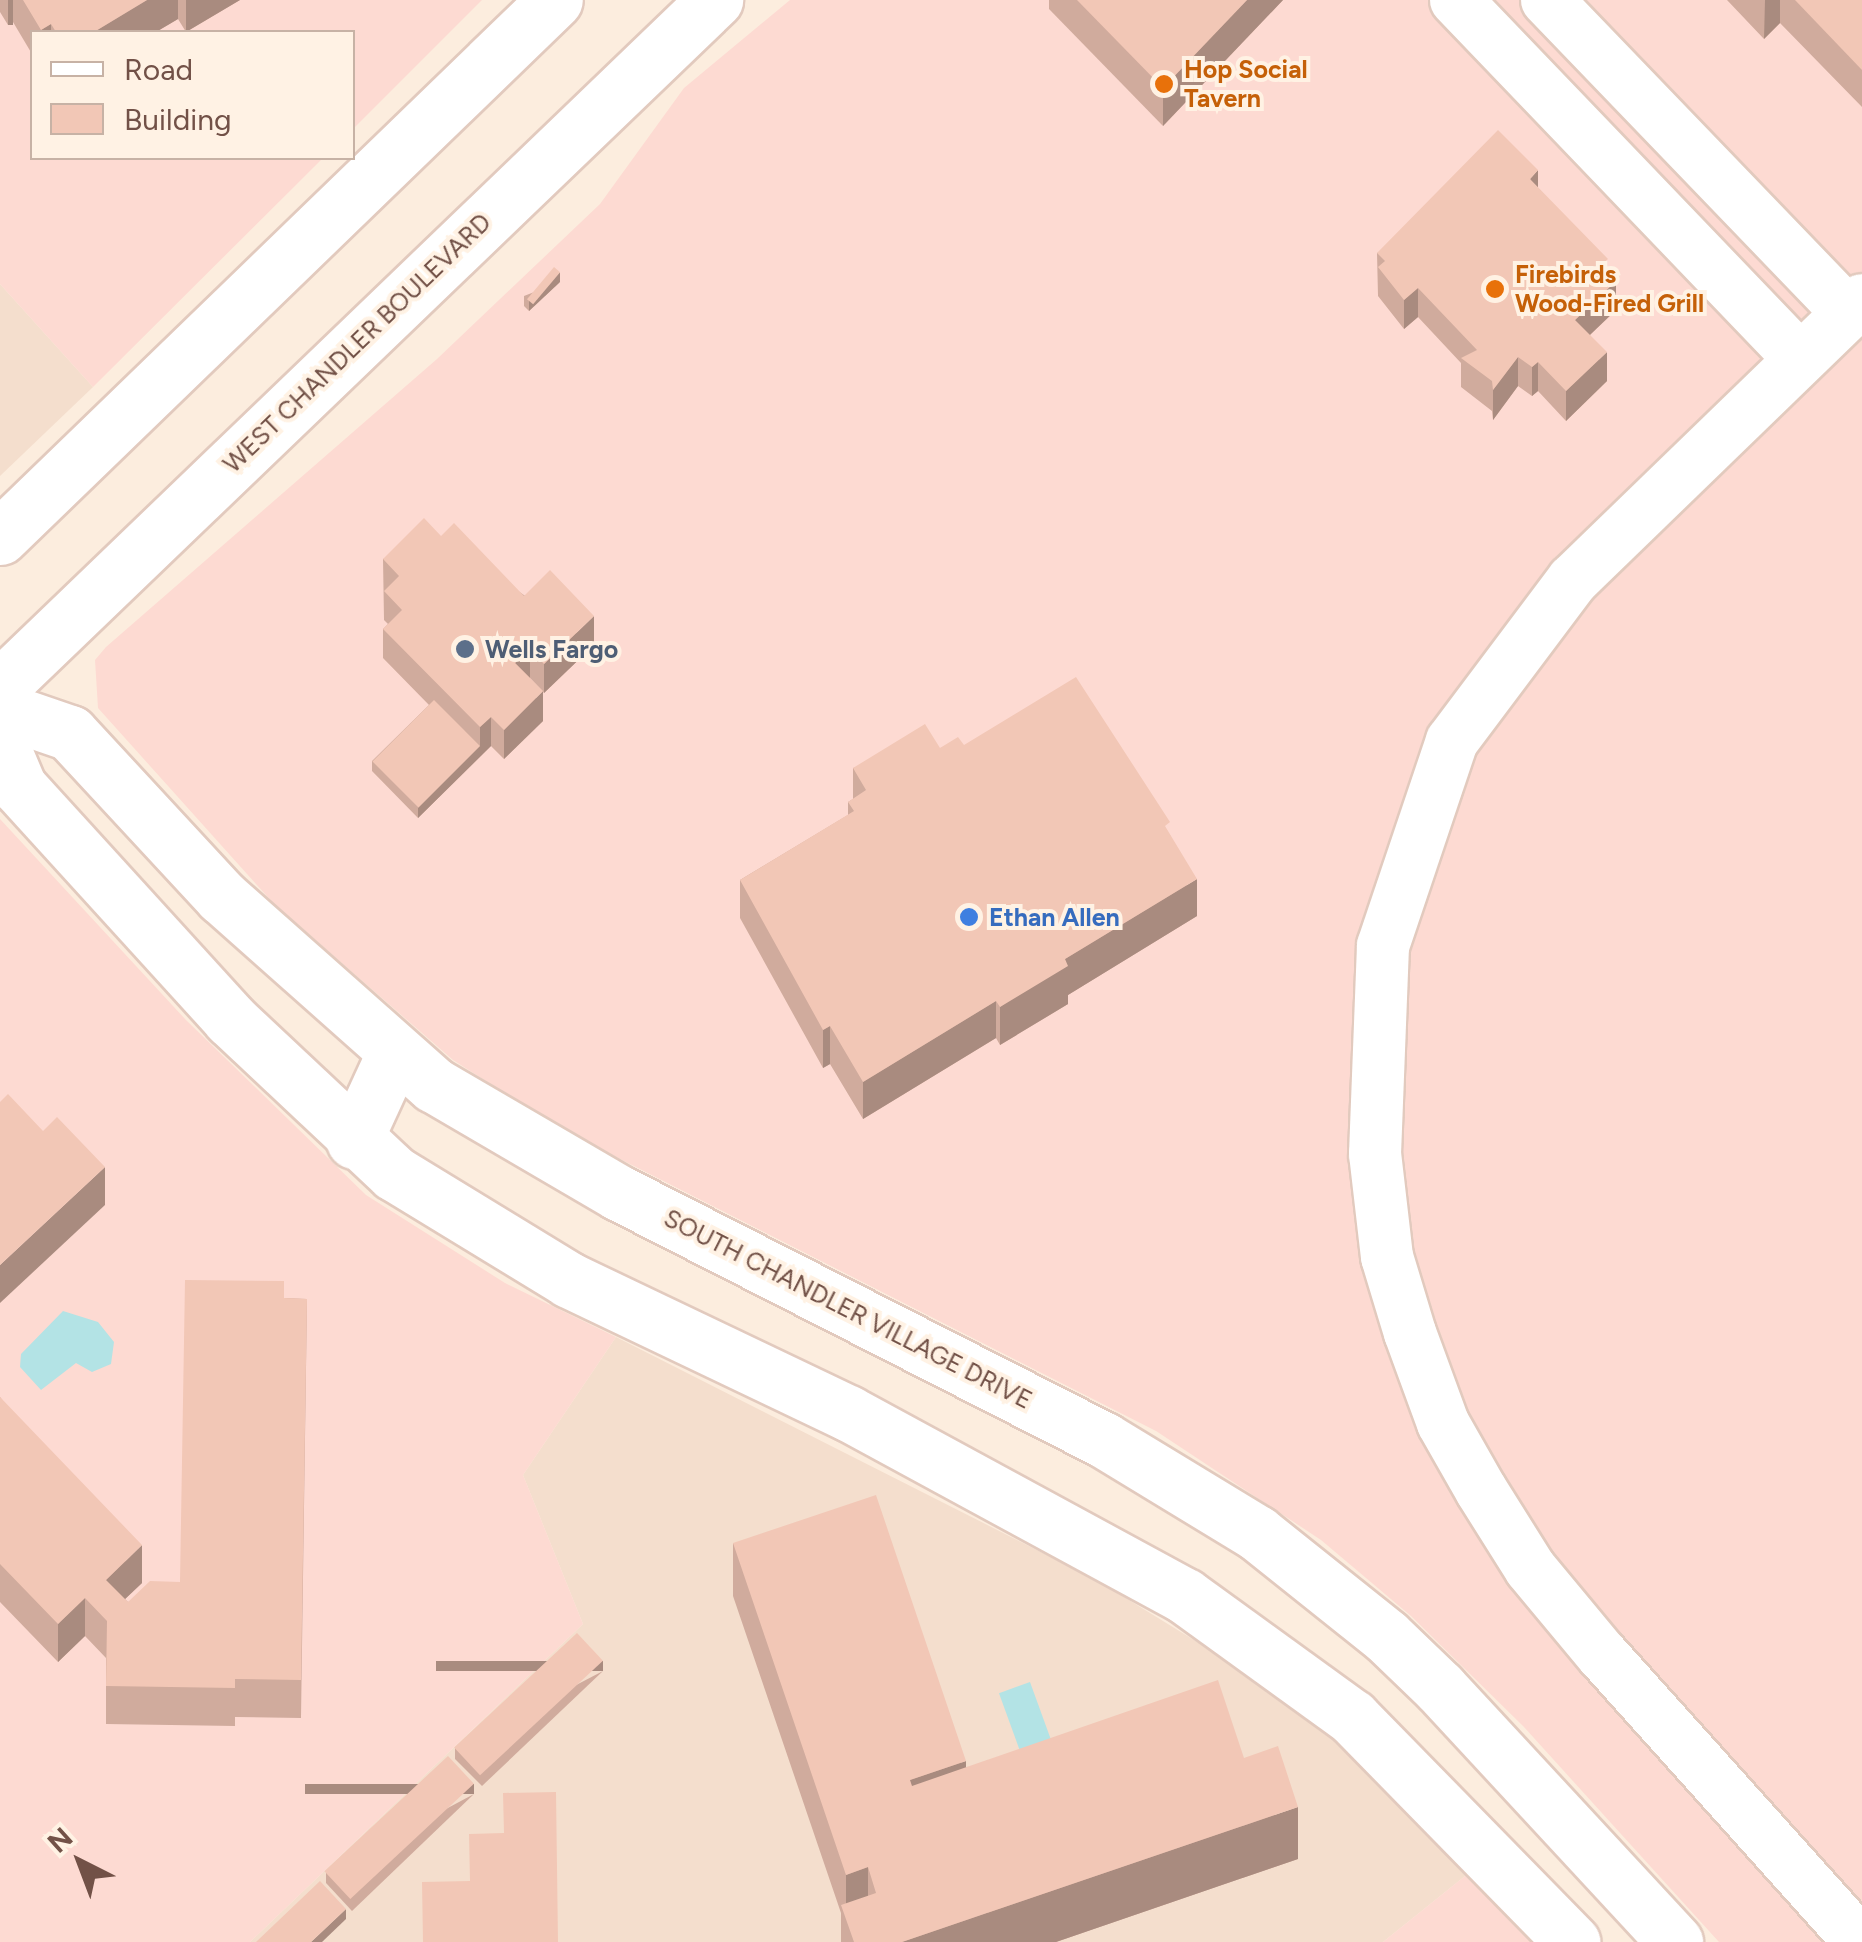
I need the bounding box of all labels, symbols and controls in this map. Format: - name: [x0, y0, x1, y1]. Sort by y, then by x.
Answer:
- legend: [30, 30, 355, 160]
- text: Road: [124, 51, 193, 88]
- place label: Hop Social Tavern: [1184, 55, 1308, 114]
- marker: Hop Social Tavern: [1153, 73, 1175, 95]
- text: Building: [124, 101, 232, 138]
- street label: WEST CHANDLER BOULEVARD: [217, 207, 497, 479]
- place label: Firebirds Wood-Fired Grill: [1515, 260, 1704, 319]
- marker: Firebirds Wood-Fired Grill: [1484, 278, 1506, 300]
- place label: Wells Fargo: [485, 634, 618, 664]
- marker: Wells Fargo: [454, 638, 476, 660]
- place label: Ethan Allen: [989, 902, 1120, 932]
- marker: Ethan Allen: [958, 906, 980, 928]
- street label: SOUTH CHANDLER VILLAGE DRIVE: [659, 1203, 1037, 1415]
- north arrow: [30, 1812, 130, 1912]
- text: N: [41, 1820, 79, 1860]

